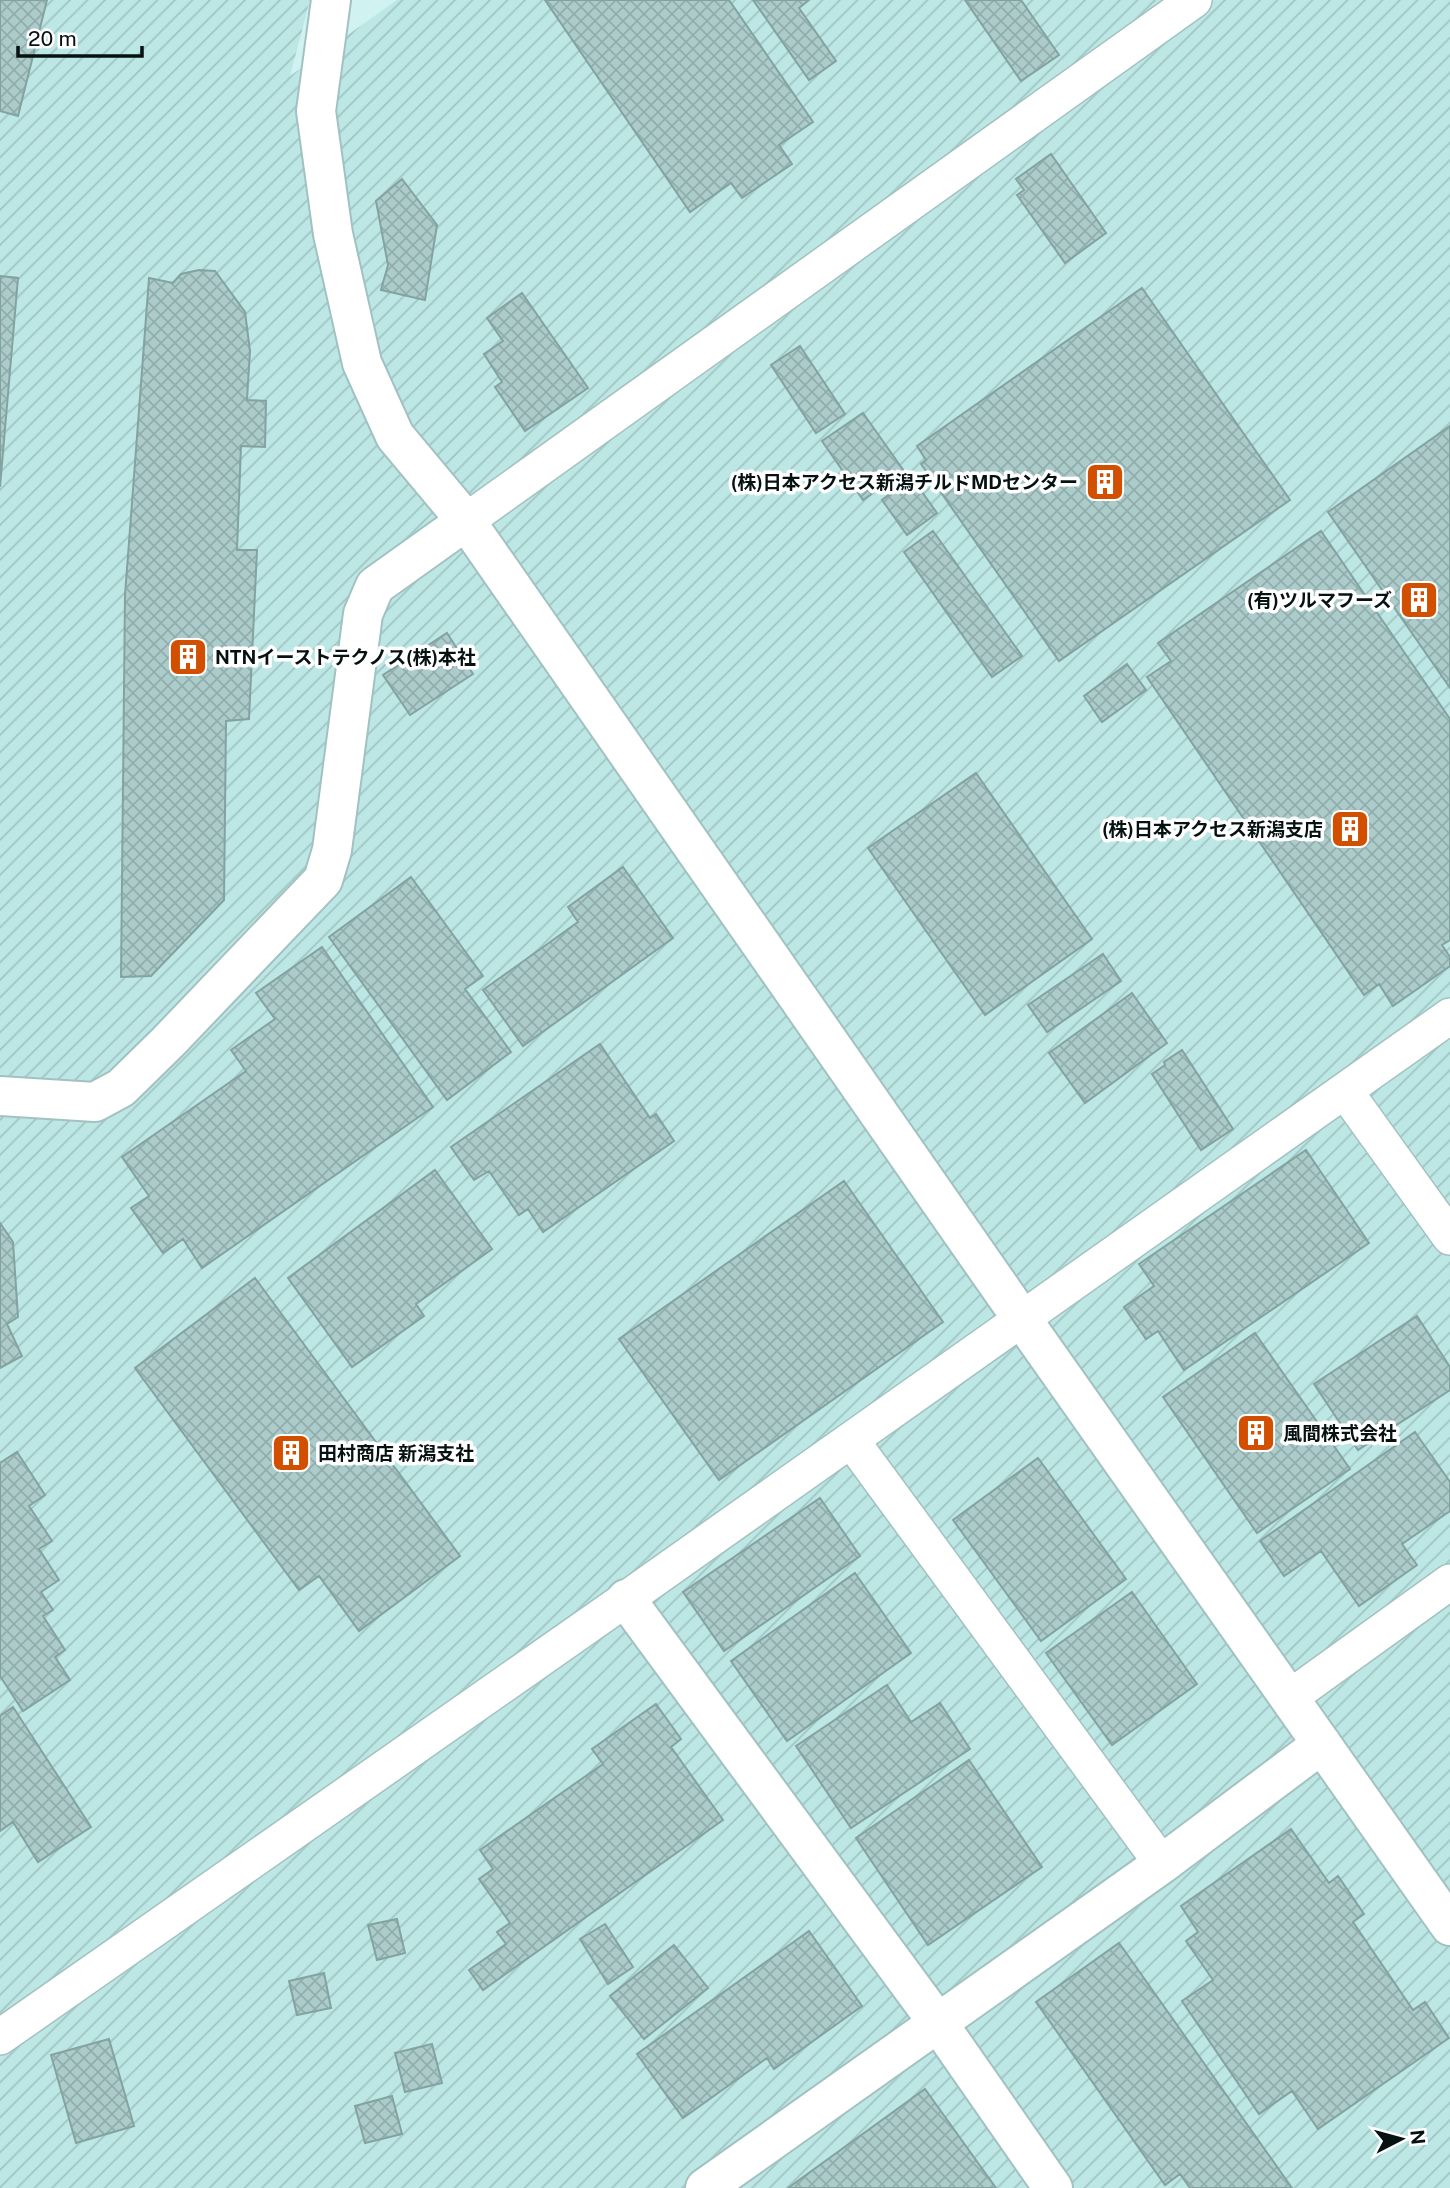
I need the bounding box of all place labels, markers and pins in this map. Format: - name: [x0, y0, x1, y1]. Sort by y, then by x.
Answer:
- building icon: (株)日本アクセス新潟チルドMDセンター: [1084, 461, 1126, 503]
- place label: (株)日本アクセス新潟チルドMDセンター: [731, 471, 1078, 493]
- building icon: (有)ツルマフーズ: [1398, 579, 1440, 621]
- place label: (有)ツルマフーズ: [1247, 589, 1392, 611]
- building icon: NTNイーストテクノス(株)本社: [167, 636, 209, 678]
- place label: NTNイーストテクノス(株)本社: [215, 646, 476, 668]
- building icon: (株)日本アクセス新潟支店: [1329, 808, 1371, 850]
- place label: (株)日本アクセス新潟支店: [1102, 818, 1323, 840]
- building icon: 風間株式会社: [1235, 1412, 1277, 1454]
- place label: 風間株式会社: [1283, 1422, 1397, 1444]
- building icon: 田村商店 新潟支社: [270, 1432, 312, 1474]
- place label: 田村商店 新潟支社: [318, 1442, 474, 1464]

